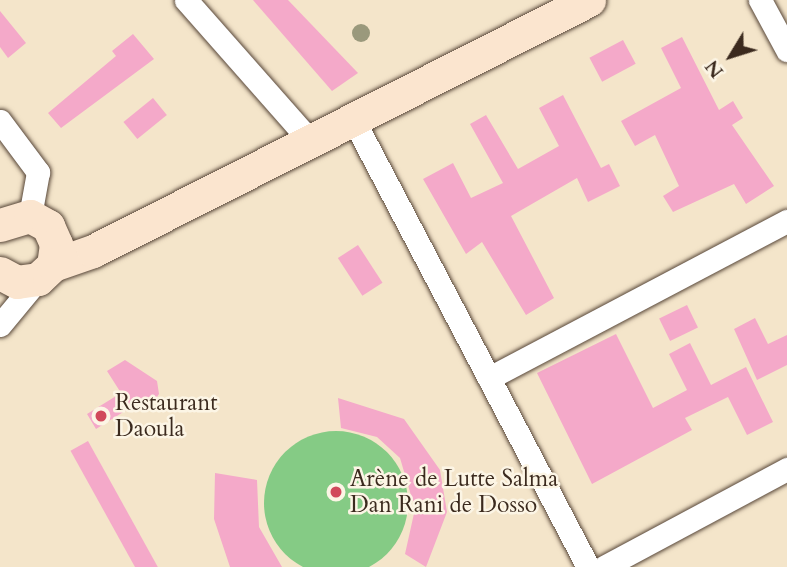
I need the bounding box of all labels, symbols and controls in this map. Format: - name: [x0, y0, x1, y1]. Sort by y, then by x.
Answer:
- north arrow: [696, 21, 766, 91]
- text: N: [699, 54, 730, 83]
- place label: Restaurant Daoula: [115, 389, 218, 443]
- marker: Restaurant Daoula: [93, 408, 109, 424]
- place label: Arène de Lutte Salma Dan Rani de Dosso: [350, 465, 558, 519]
- marker: Arène de Lutte Salma Dan Rani de Dosso: [328, 484, 344, 500]

